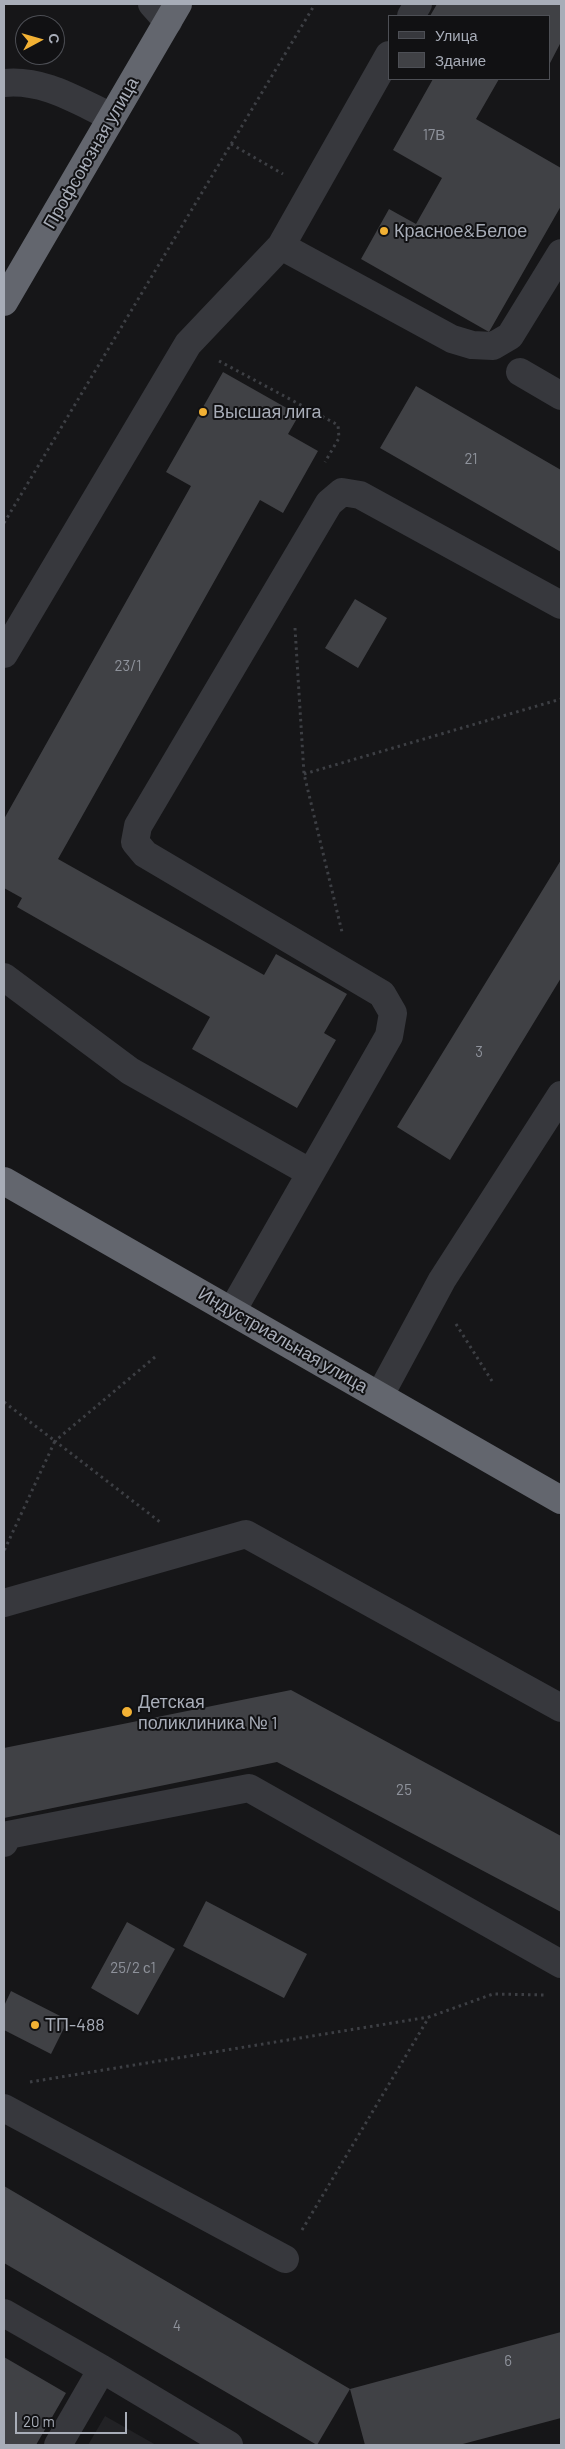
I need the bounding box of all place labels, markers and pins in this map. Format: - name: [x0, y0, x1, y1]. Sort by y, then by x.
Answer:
- place label: Красное&Белое: [394, 220, 527, 242]
- marker: Красное&Белое: [378, 225, 390, 237]
- place label: Высшая лига: [213, 401, 321, 423]
- marker: Высшая лига: [197, 406, 209, 418]
- place label: Детская поликлиника № 1: [138, 1691, 278, 1734]
- marker: Детская поликлиника № 1: [120, 1705, 134, 1719]
- place label: ТП-488: [45, 2014, 105, 2036]
- marker: ТП-488: [29, 2019, 41, 2031]

